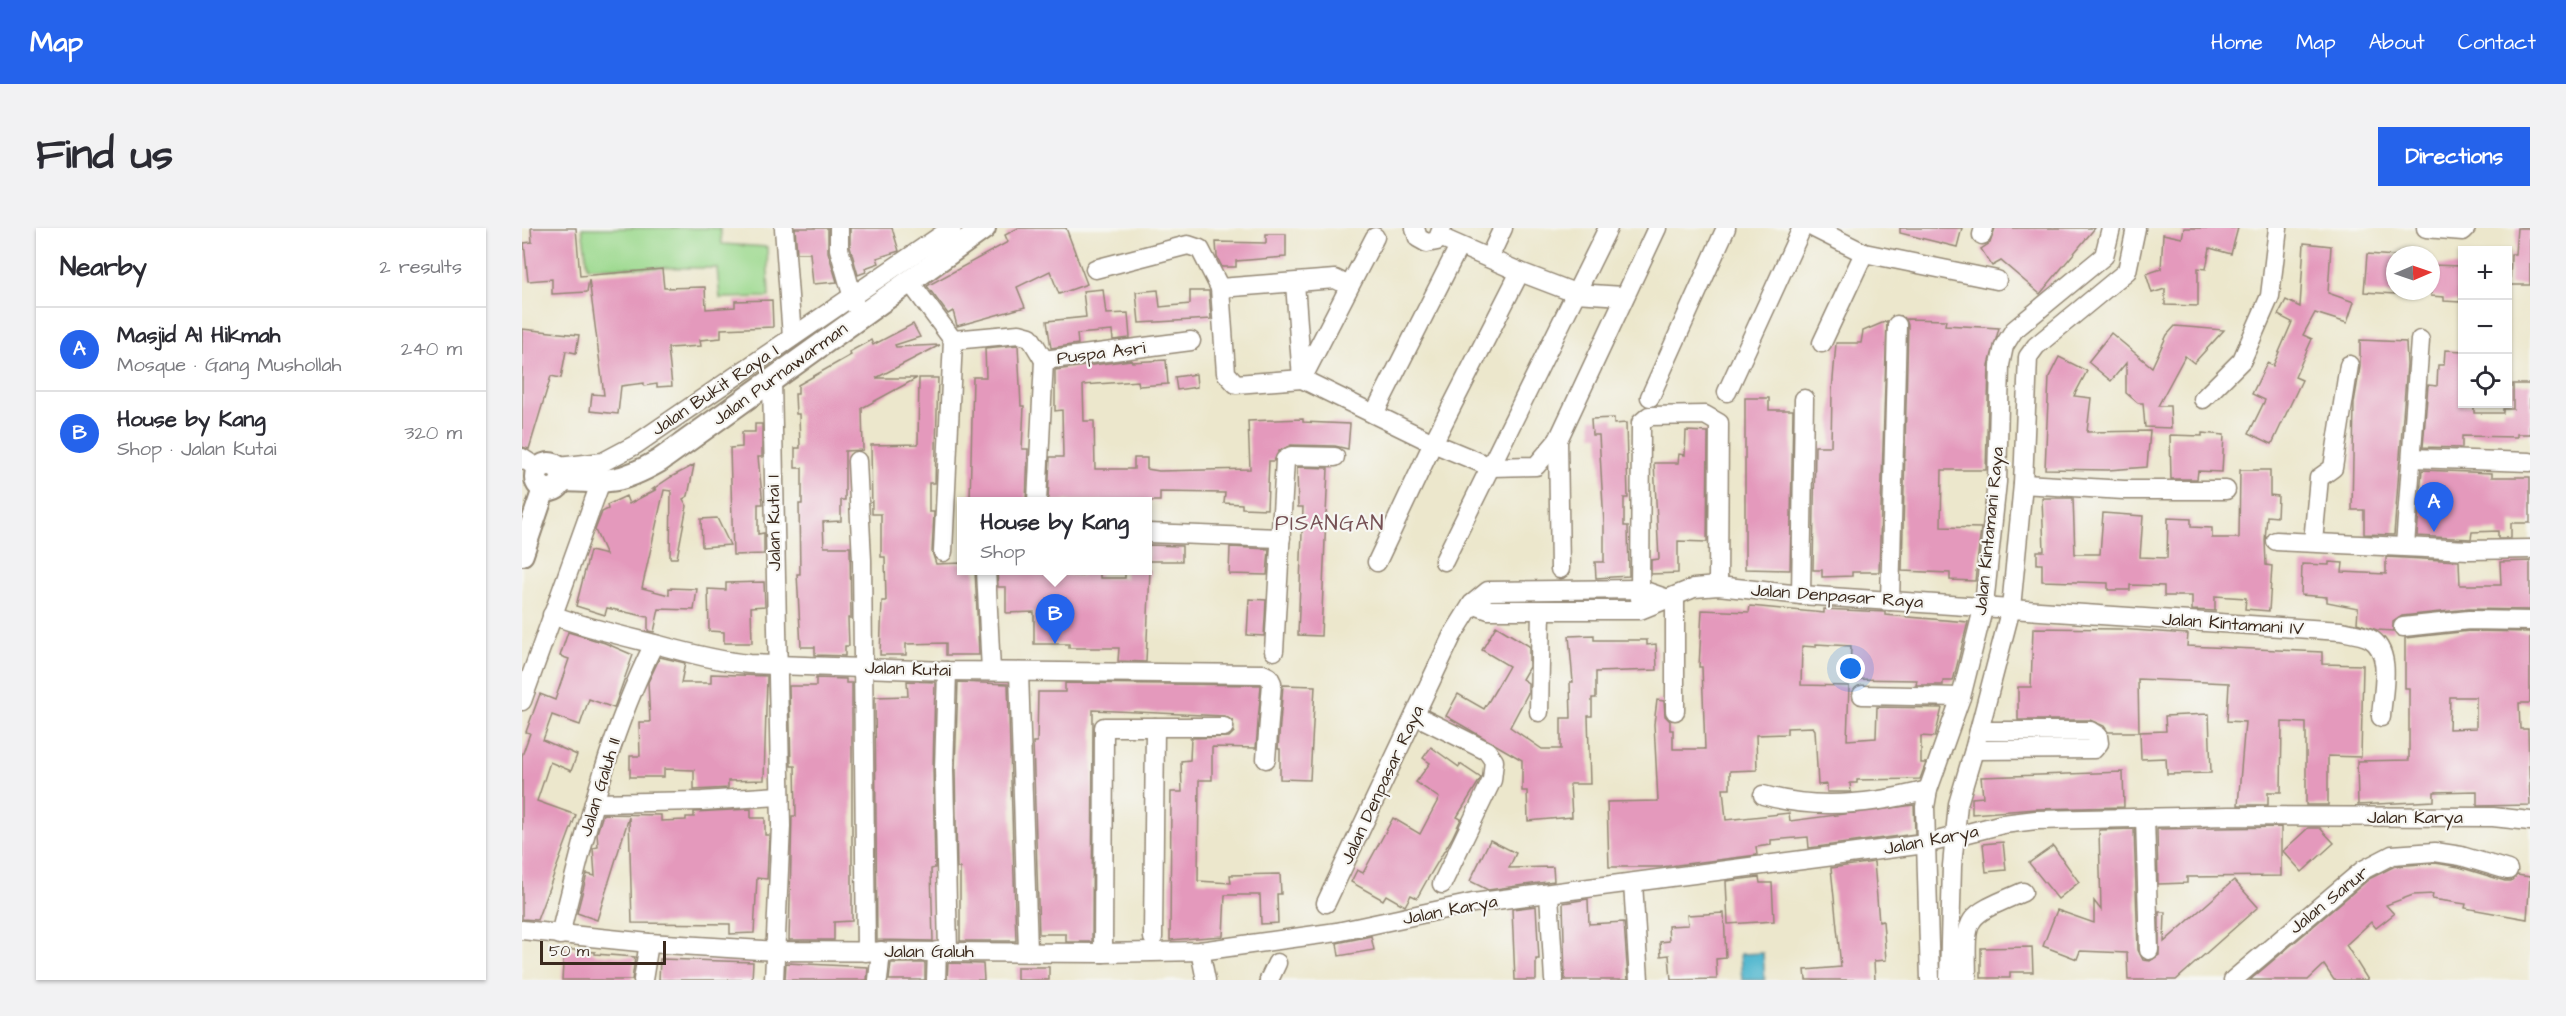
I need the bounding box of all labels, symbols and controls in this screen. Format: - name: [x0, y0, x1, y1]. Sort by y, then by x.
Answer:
- text: Map: [30, 23, 83, 62]
- text: Home: [2211, 28, 2263, 57]
- text: Map: [2296, 28, 2336, 57]
- text: About: [2369, 28, 2425, 57]
- text: Contact: [2458, 28, 2536, 57]
- text: Find us: [36, 127, 173, 185]
- button: Directions: [2378, 127, 2530, 186]
- north arrow: [2386, 246, 2440, 300]
- map controls: [2458, 246, 2512, 408]
- button: +: [2458, 246, 2512, 300]
- text: Nearby: [60, 249, 147, 285]
- text: 2 results: [379, 253, 462, 281]
- button: −: [2458, 300, 2512, 354]
- street label: Jalan Purnawarman: [707, 316, 853, 432]
- text: Masjid Al Hikmah: [117, 320, 281, 351]
- text: A: [73, 335, 86, 363]
- text: 240 m: [401, 335, 462, 363]
- street label: Puspa Asri: [1055, 335, 1147, 371]
- street label: Jalan Bukit Raya I: [647, 338, 784, 443]
- text: Mosque · Gang Mushollah: [117, 351, 342, 379]
- button: locate: [2458, 354, 2512, 408]
- text: House by Kang: [117, 404, 266, 435]
- text: B: [72, 419, 87, 447]
- text: 320 m: [404, 419, 462, 447]
- text: Shop · Jalan Kutai: [117, 435, 277, 463]
- street label: Jalan Kintamani Raya: [1968, 446, 2011, 616]
- street label: Jalan Kutai I: [761, 475, 787, 571]
- pin: A: [2414, 482, 2454, 532]
- popup: [957, 497, 1152, 575]
- text: House by Kang: [980, 507, 1129, 538]
- district label: PISANGAN: [1275, 509, 1385, 538]
- text: Shop: [980, 538, 1025, 566]
- street label: Jalan Denpasar Raya: [1750, 578, 1924, 615]
- pin: B: [1036, 594, 1074, 644]
- street label: Jalan Kintamani IV: [2161, 607, 2305, 641]
- your location: [1836, 654, 1865, 683]
- street label: Jalan Kutai: [865, 655, 952, 683]
- street label: Jalan Denpasar Raya: [1334, 701, 1431, 869]
- street label: Jalan Galuh II: [573, 735, 627, 839]
- street label: Jalan Karya: [2367, 805, 2463, 831]
- street label: Jalan Karya: [1882, 819, 1981, 862]
- street label: Jalan Sanur: [2284, 860, 2374, 940]
- street label: Jalan Karya: [1401, 889, 1500, 932]
- scale bar: [540, 938, 666, 966]
- street label: Jalan Galuh: [884, 939, 974, 964]
- text: 50 m: [549, 940, 589, 962]

